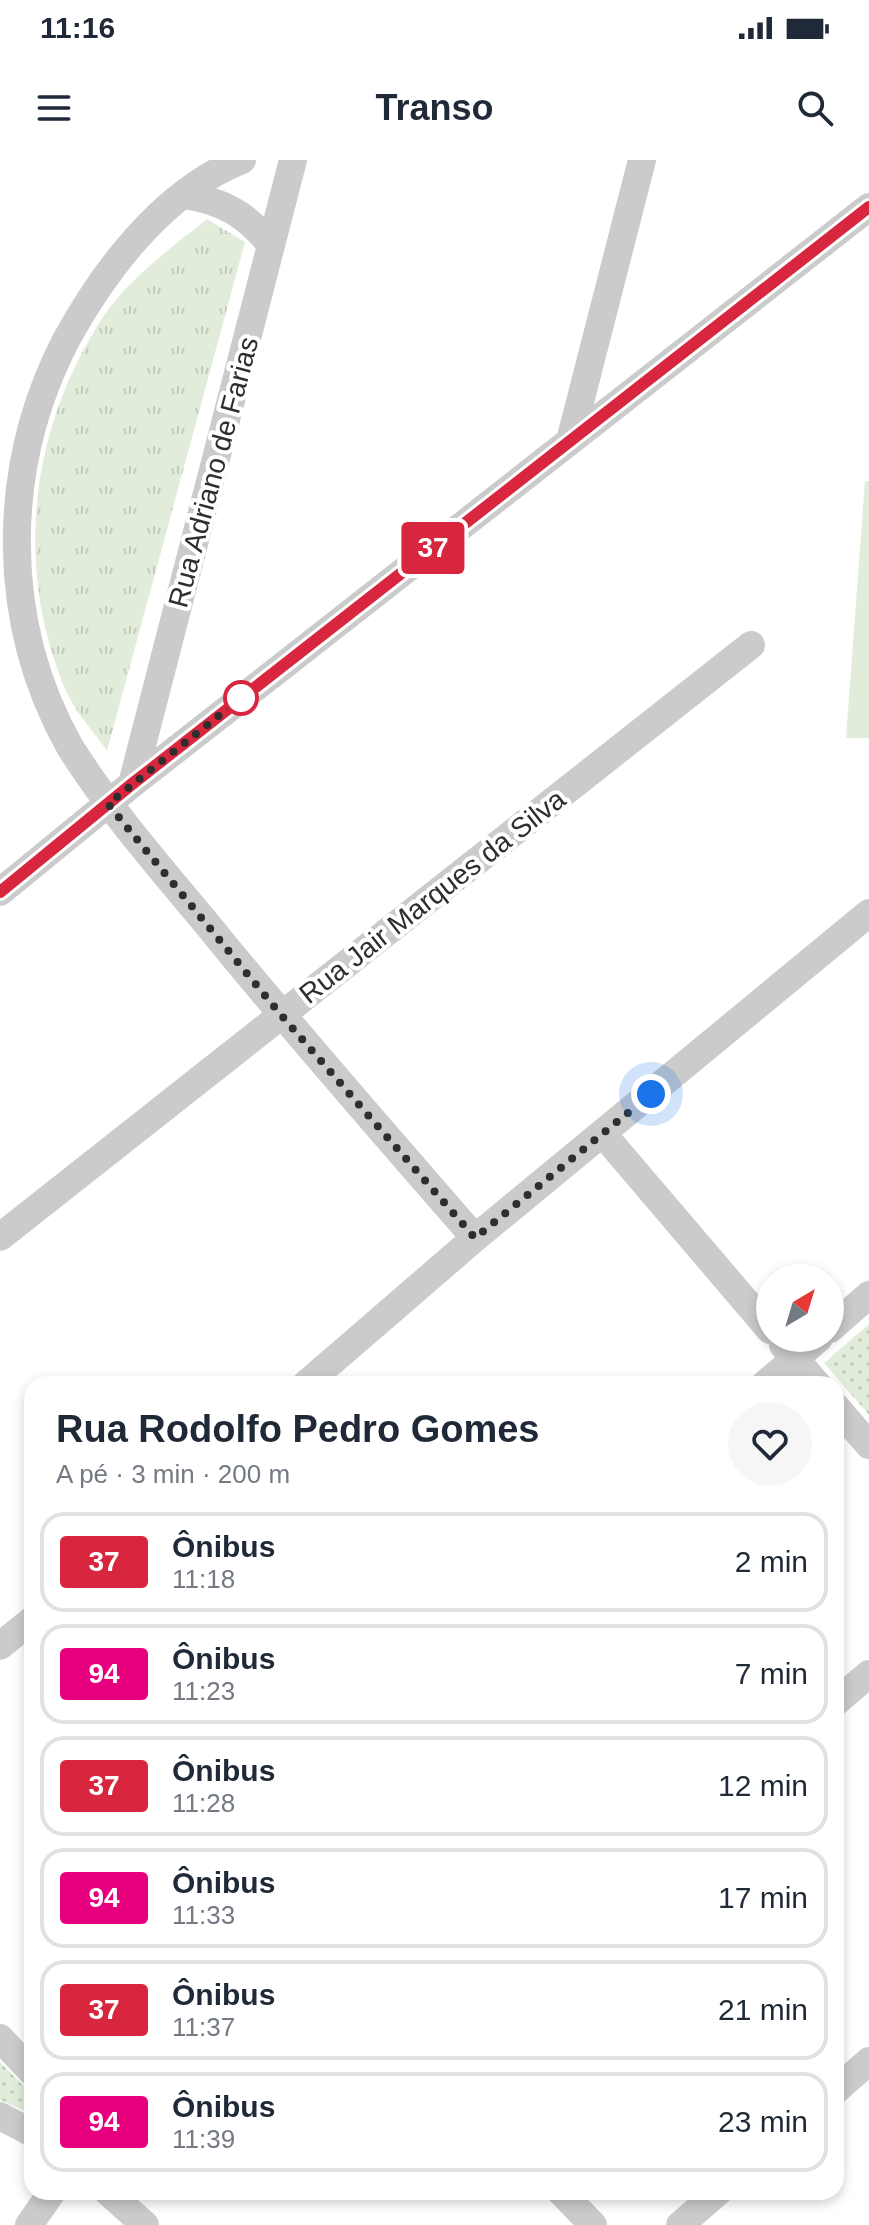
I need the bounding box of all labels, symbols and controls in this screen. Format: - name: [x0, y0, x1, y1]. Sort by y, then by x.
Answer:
- text: 11:16: [40, 11, 115, 44]
- icon: menu: [32, 86, 76, 130]
- icon: search: [793, 86, 837, 130]
- text: Transo: [375, 87, 494, 128]
- street label: Rua Adriano de Farias: [162, 334, 265, 611]
- line badge: 37: [397, 522, 469, 574]
- text: 37: [417, 532, 449, 563]
- unlabelled marker: [224, 681, 258, 715]
- street label: Rua Jair Marques da Silva: [293, 783, 572, 1010]
- your location: [631, 1074, 671, 1114]
- north arrow: [756, 1264, 844, 1352]
- map controls: [756, 1264, 844, 1352]
- button: heart: [728, 1402, 812, 1486]
- text: Rua Rodolfo Pedro Gomes: [56, 1408, 539, 1450]
- text: A pé · 3 min · 200 m: [56, 1459, 290, 1489]
- text: Ônibus: [172, 1530, 275, 1563]
- text: 2 min: [735, 1545, 808, 1578]
- text: 37: [88, 1546, 120, 1577]
- text: 11:18: [172, 1564, 235, 1594]
- text: Ônibus: [172, 1642, 275, 1675]
- text: 7 min: [735, 1657, 808, 1690]
- text: 94: [88, 1658, 120, 1689]
- text: 11:23: [172, 1676, 235, 1706]
- text: Ônibus: [172, 1754, 275, 1787]
- text: 12 min: [718, 1769, 808, 1802]
- text: 37: [88, 1770, 120, 1801]
- text: 11:28: [172, 1788, 235, 1818]
- text: Ônibus: [172, 1866, 275, 1899]
- text: 17 min: [718, 1881, 808, 1914]
- text: 94: [88, 1882, 120, 1913]
- text: 11:33: [172, 1900, 235, 1930]
- text: Ônibus: [172, 1978, 275, 2011]
- text: 21 min: [718, 1993, 808, 2026]
- text: 37: [88, 1994, 120, 2025]
- text: 11:37: [172, 2012, 235, 2042]
- text: Ônibus: [172, 2090, 275, 2123]
- text: 23 min: [718, 2105, 808, 2138]
- text: 94: [88, 2106, 120, 2137]
- text: 11:39: [172, 2124, 235, 2154]

